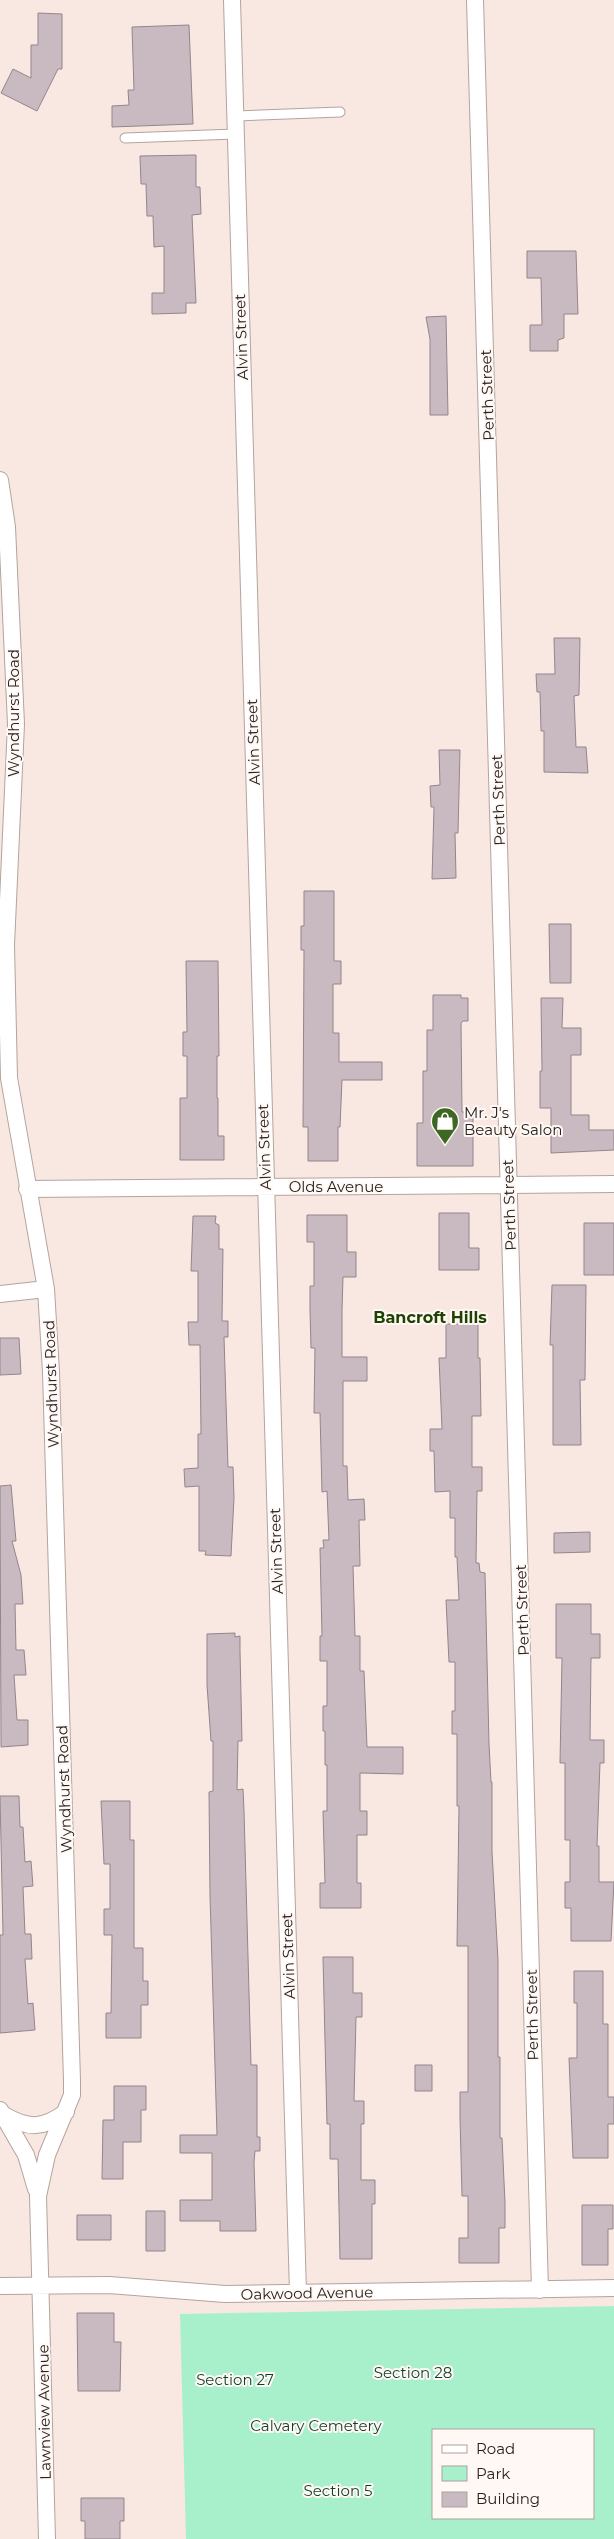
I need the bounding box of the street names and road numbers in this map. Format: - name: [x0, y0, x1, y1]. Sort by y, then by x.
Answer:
- street label: Alvin Street: [230, 294, 252, 380]
- street label: Perth Street: [476, 349, 498, 441]
- street label: Wyndhurst Road: [4, 649, 23, 777]
- street label: Alvin Street: [242, 699, 264, 785]
- street label: Perth Street: [487, 754, 509, 846]
- street label: Alvin Street: [253, 1104, 275, 1190]
- street label: Perth Street: [498, 1159, 520, 1251]
- street label: Olds Avenue: [289, 1177, 383, 1196]
- street label: Wyndhurst Road: [39, 1320, 63, 1448]
- street label: Alvin Street: [265, 1508, 287, 1594]
- street label: Perth Street: [511, 1564, 533, 1656]
- street label: Wyndhurst Road: [52, 1725, 76, 1853]
- street label: Alvin Street: [277, 1913, 299, 1999]
- street label: Perth Street: [522, 1969, 542, 2061]
- street label: Oakwood Avenue: [241, 2282, 373, 2304]
- street label: Lawnview Avenue: [33, 2344, 55, 2480]

